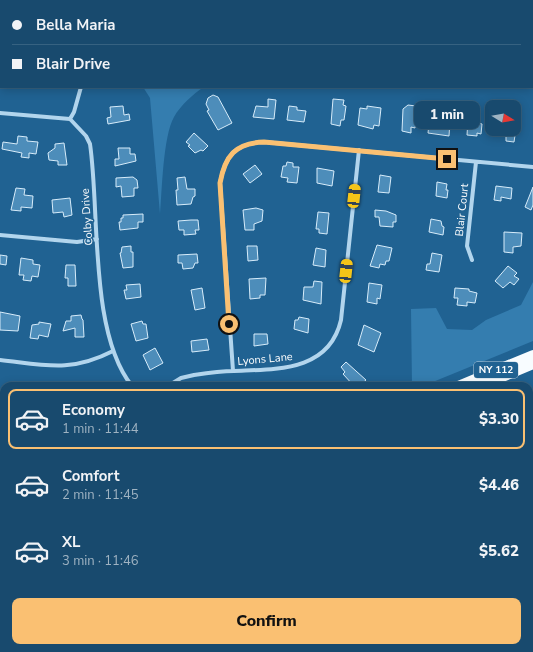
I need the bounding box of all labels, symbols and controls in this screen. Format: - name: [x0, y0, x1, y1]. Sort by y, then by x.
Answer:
- text: Bella Maria: [36, 15, 115, 35]
- text: Blair Drive: [36, 54, 110, 74]
- north arrow: [485, 100, 521, 136]
- map controls: [485, 100, 521, 136]
- callout: 1 min: [414, 101, 480, 129]
- text: 1 min: [430, 106, 464, 124]
- route end: [438, 150, 456, 168]
- car: [347, 183, 361, 209]
- street label: Blair Court: [452, 183, 472, 237]
- street label: Colby Drive: [78, 188, 96, 246]
- car: [339, 258, 353, 284]
- route start: [220, 315, 238, 333]
- street label: Lyons Lane: [237, 349, 293, 369]
- road number: NY 112: [474, 362, 518, 378]
- text: Economy: [62, 400, 125, 420]
- icon: car: [14, 401, 50, 437]
- text: $3.30: [479, 409, 519, 429]
- text: 1 min · 11:44: [62, 420, 138, 438]
- text: Comfort: [62, 466, 119, 486]
- icon: car: [14, 467, 50, 503]
- text: $4.46: [479, 475, 519, 495]
- text: 2 min · 11:45: [62, 486, 138, 504]
- text: XL: [62, 532, 81, 552]
- icon: car: [14, 533, 50, 569]
- text: $5.62: [479, 541, 519, 561]
- text: 3 min · 11:46: [62, 552, 138, 570]
- button: Confirm: [12, 598, 521, 644]

